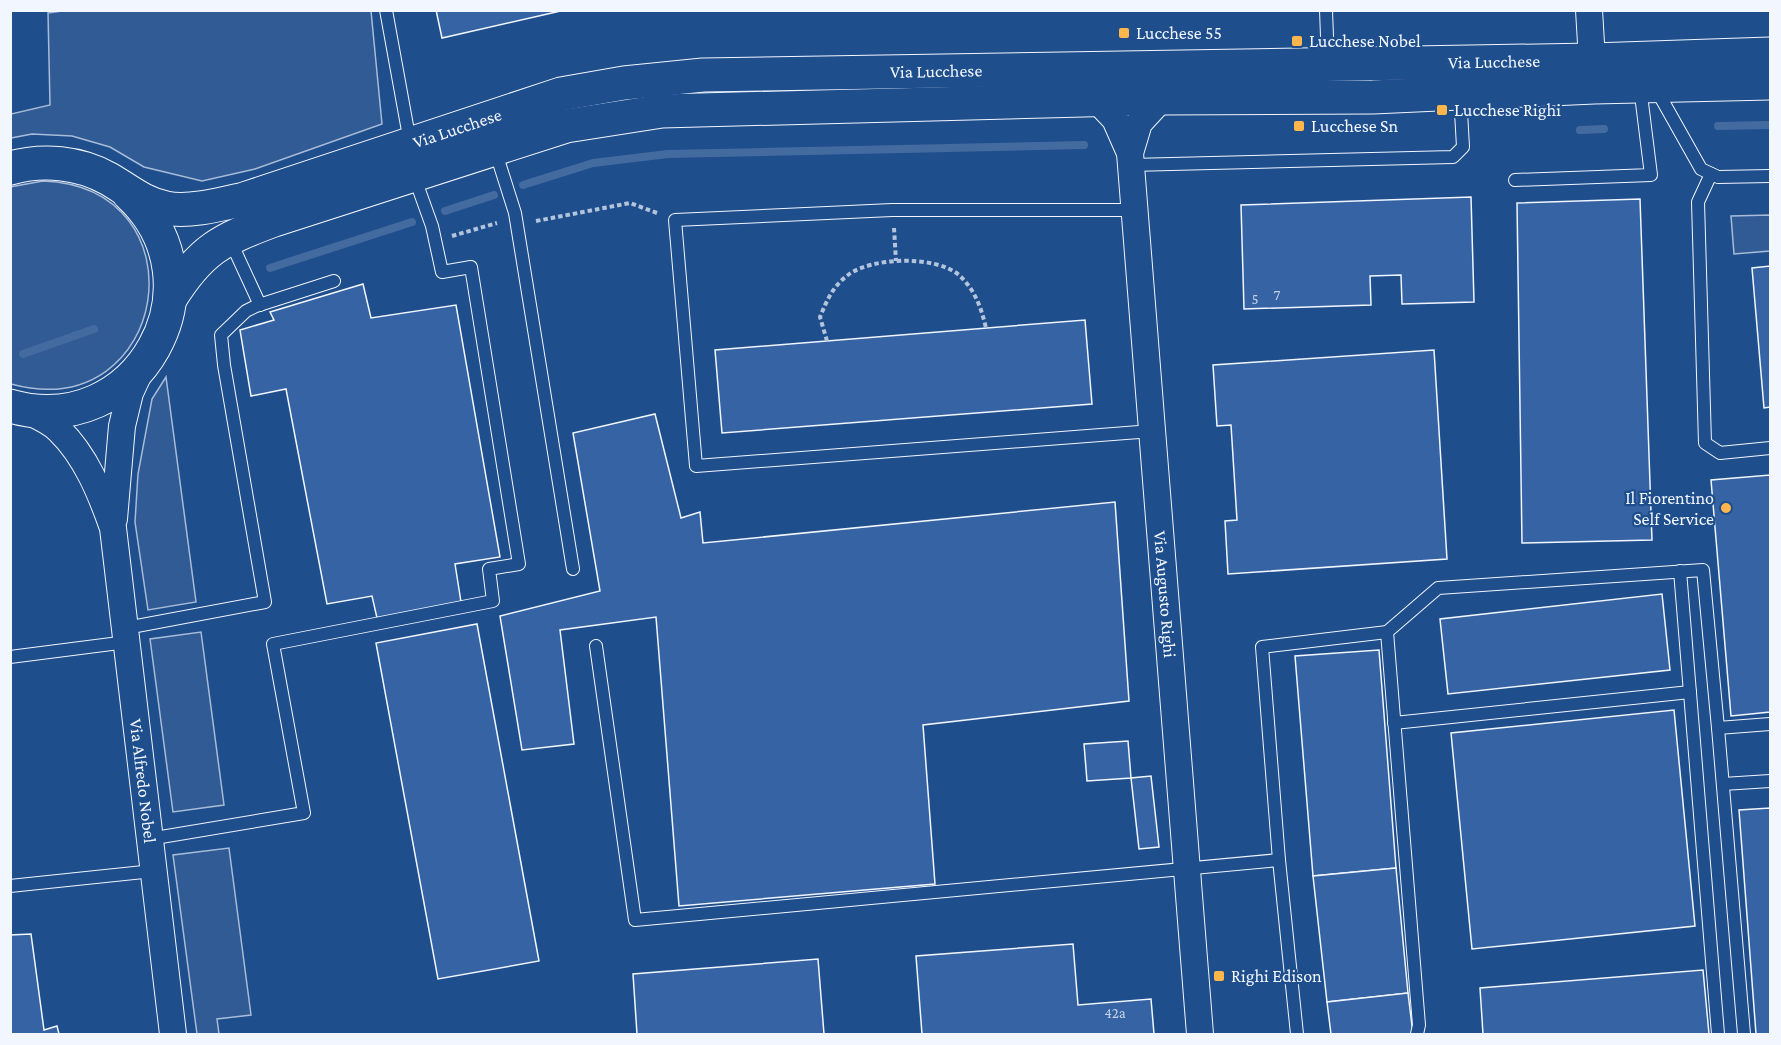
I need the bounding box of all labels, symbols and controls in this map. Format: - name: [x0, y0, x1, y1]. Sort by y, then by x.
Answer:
- place label: Lucchese 55: [1136, 23, 1222, 43]
- marker: Lucchese 55: [1117, 26, 1131, 40]
- place label: Lucchese Nobel: [1309, 31, 1421, 51]
- marker: Lucchese Nobel: [1290, 34, 1304, 48]
- street label: Via Lucchese: [1448, 51, 1540, 72]
- street label: Via Lucchese: [890, 60, 982, 82]
- place label: Lucchese Righi: [1454, 100, 1561, 120]
- marker: Lucchese Righi: [1435, 103, 1449, 117]
- street label: Via Lucchese: [410, 104, 504, 152]
- place label: Lucchese Sn: [1311, 116, 1399, 136]
- marker: Lucchese Sn: [1292, 119, 1306, 133]
- house number: 7: [1274, 287, 1281, 303]
- house number: 5: [1251, 291, 1259, 307]
- place label: Il Fiorentino Self Service: [1625, 488, 1714, 529]
- marker: Il Fiorentino Self Service: [1719, 501, 1733, 515]
- street label: Via Augusto Righi: [1150, 530, 1180, 659]
- street label: Via Alfredo Nobel: [126, 718, 160, 844]
- place label: Righi Edison: [1231, 966, 1322, 986]
- marker: Righi Edison: [1212, 969, 1226, 983]
- house number: 42a: [1104, 1005, 1126, 1021]

